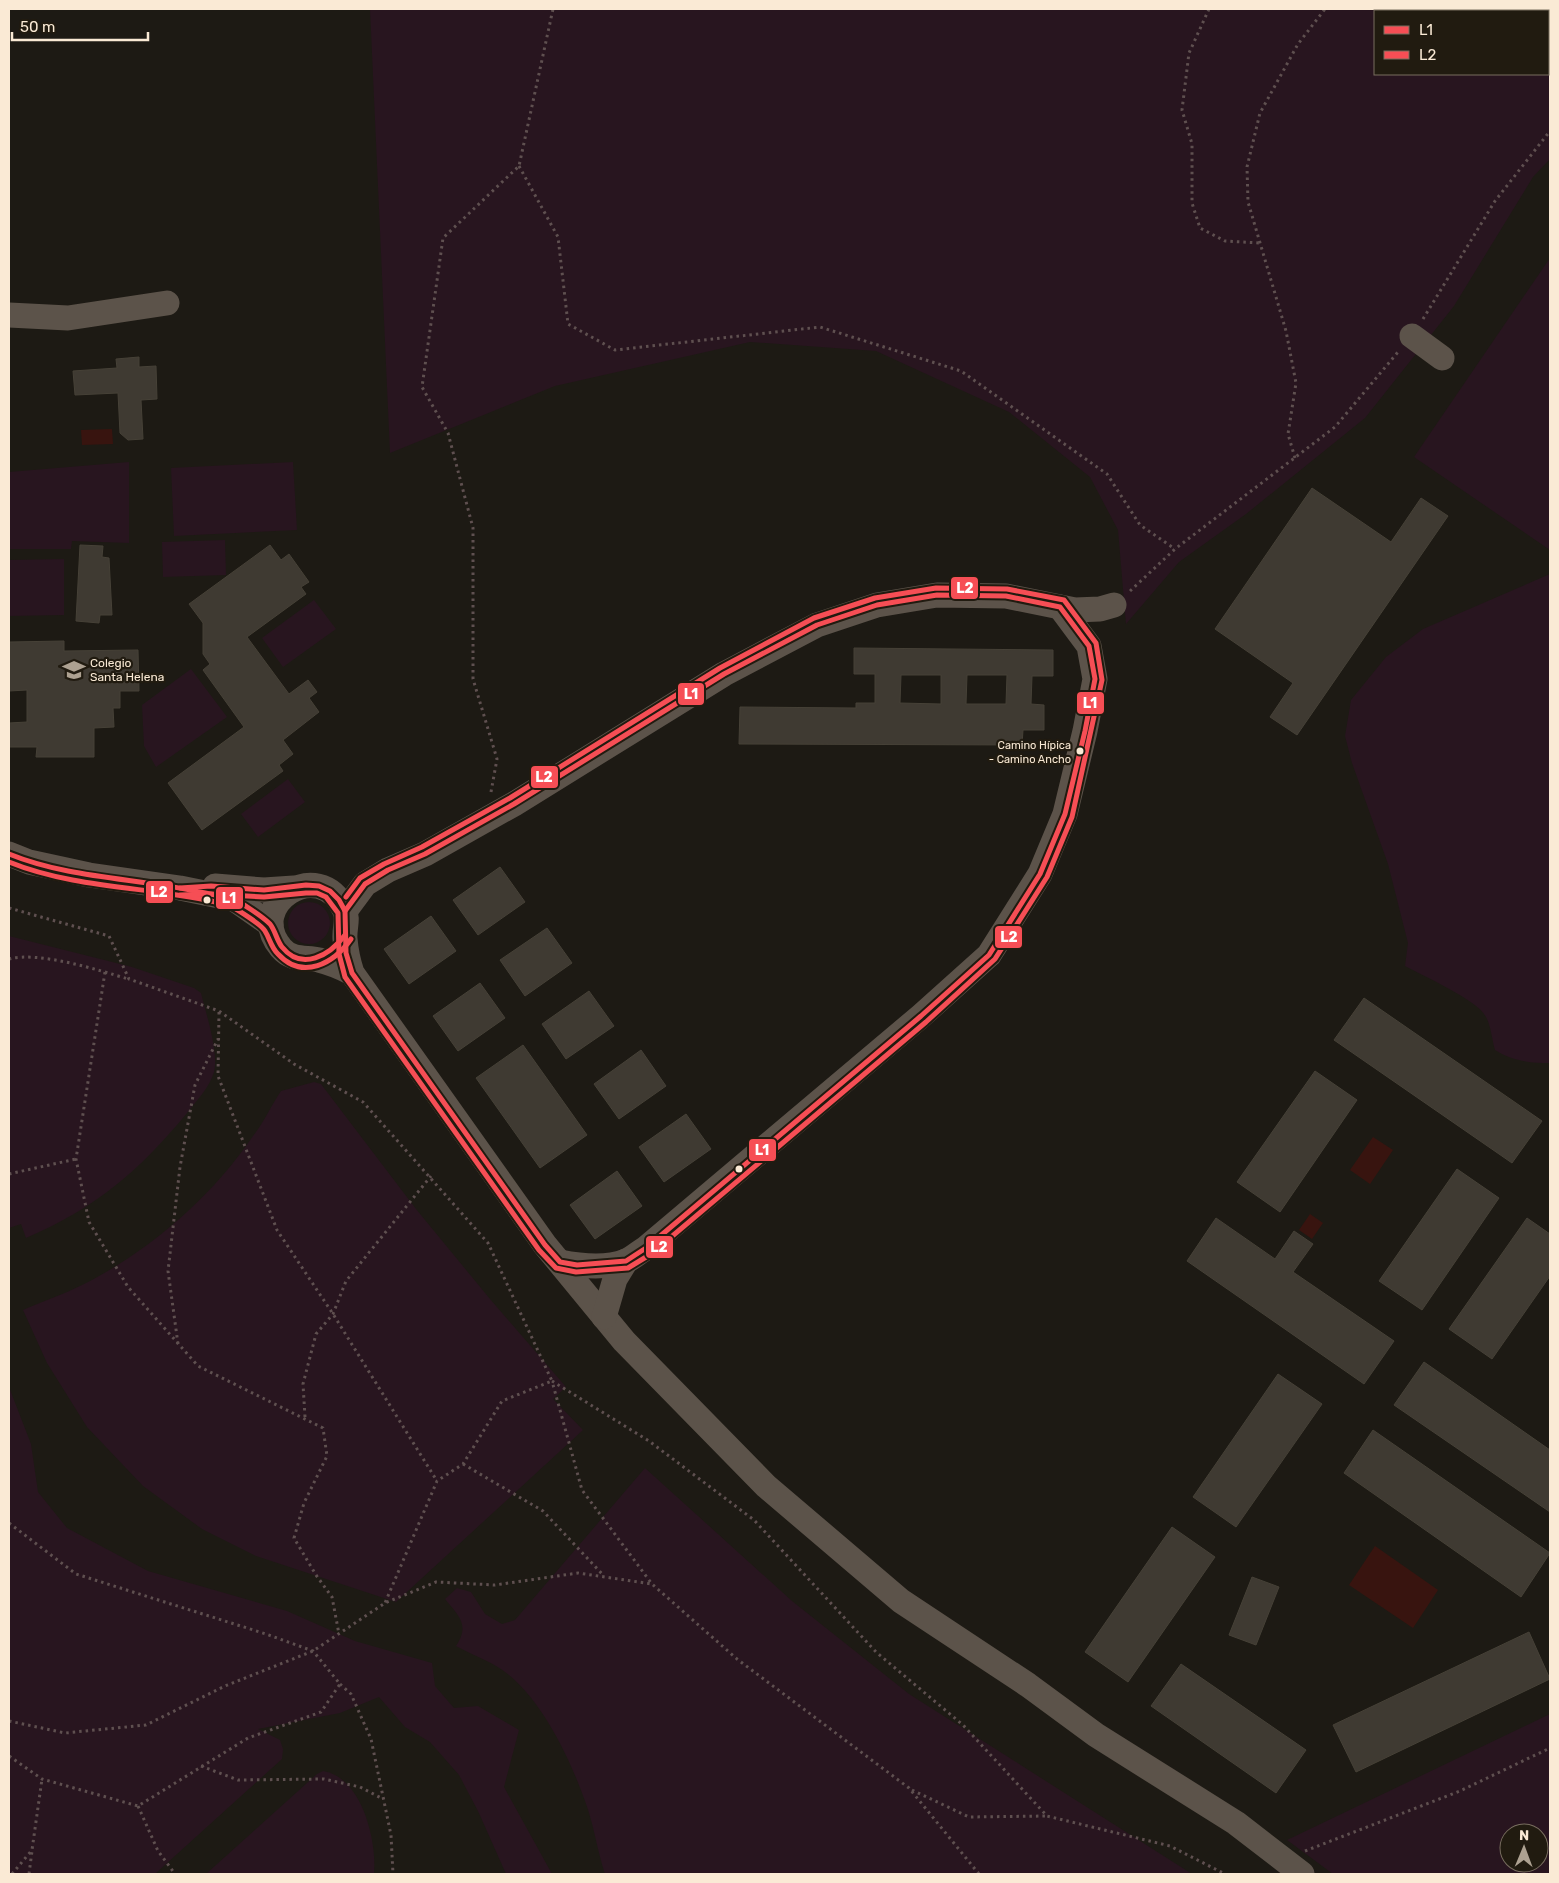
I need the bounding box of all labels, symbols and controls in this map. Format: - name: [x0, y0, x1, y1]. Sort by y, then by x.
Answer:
- scale bar: [12, 10, 149, 42]
- legend: [1374, 10, 1549, 75]
- text: 50 m: [20, 18, 55, 36]
- text: L1: [1419, 21, 1433, 39]
- text: L2: [1419, 46, 1436, 64]
- line badge: L2: [950, 576, 979, 600]
- text: L2: [956, 580, 974, 597]
- place label: Colegio Santa Helena: [90, 656, 164, 684]
- school or university icon: Colegio Santa Helena: [61, 657, 87, 683]
- line badge: L1: [677, 682, 705, 706]
- text: L1: [684, 686, 698, 703]
- line badge: L1: [1076, 691, 1105, 715]
- text: L1: [1083, 695, 1097, 712]
- place label: Camino Hípica - Camino Ancho: [989, 739, 1071, 766]
- marker: Camino Hípica - Camino Ancho: [1075, 746, 1085, 756]
- line badge: L2: [530, 765, 559, 789]
- text: L2: [535, 769, 553, 786]
- line badge: L2: [145, 880, 174, 904]
- text: L2: [150, 884, 168, 901]
- line badge: L1: [215, 886, 244, 910]
- text: L1: [222, 890, 236, 907]
- unlabelled marker: [202, 895, 212, 905]
- line badge: L2: [994, 925, 1023, 949]
- text: L2: [1000, 929, 1018, 946]
- line badge: L1: [748, 1138, 777, 1162]
- text: L1: [755, 1142, 769, 1159]
- unlabelled marker: [734, 1164, 744, 1174]
- line badge: L2: [645, 1235, 674, 1259]
- text: L2: [650, 1239, 668, 1256]
- north arrow: [1499, 1823, 1549, 1873]
- text: N: [1519, 1827, 1529, 1844]

